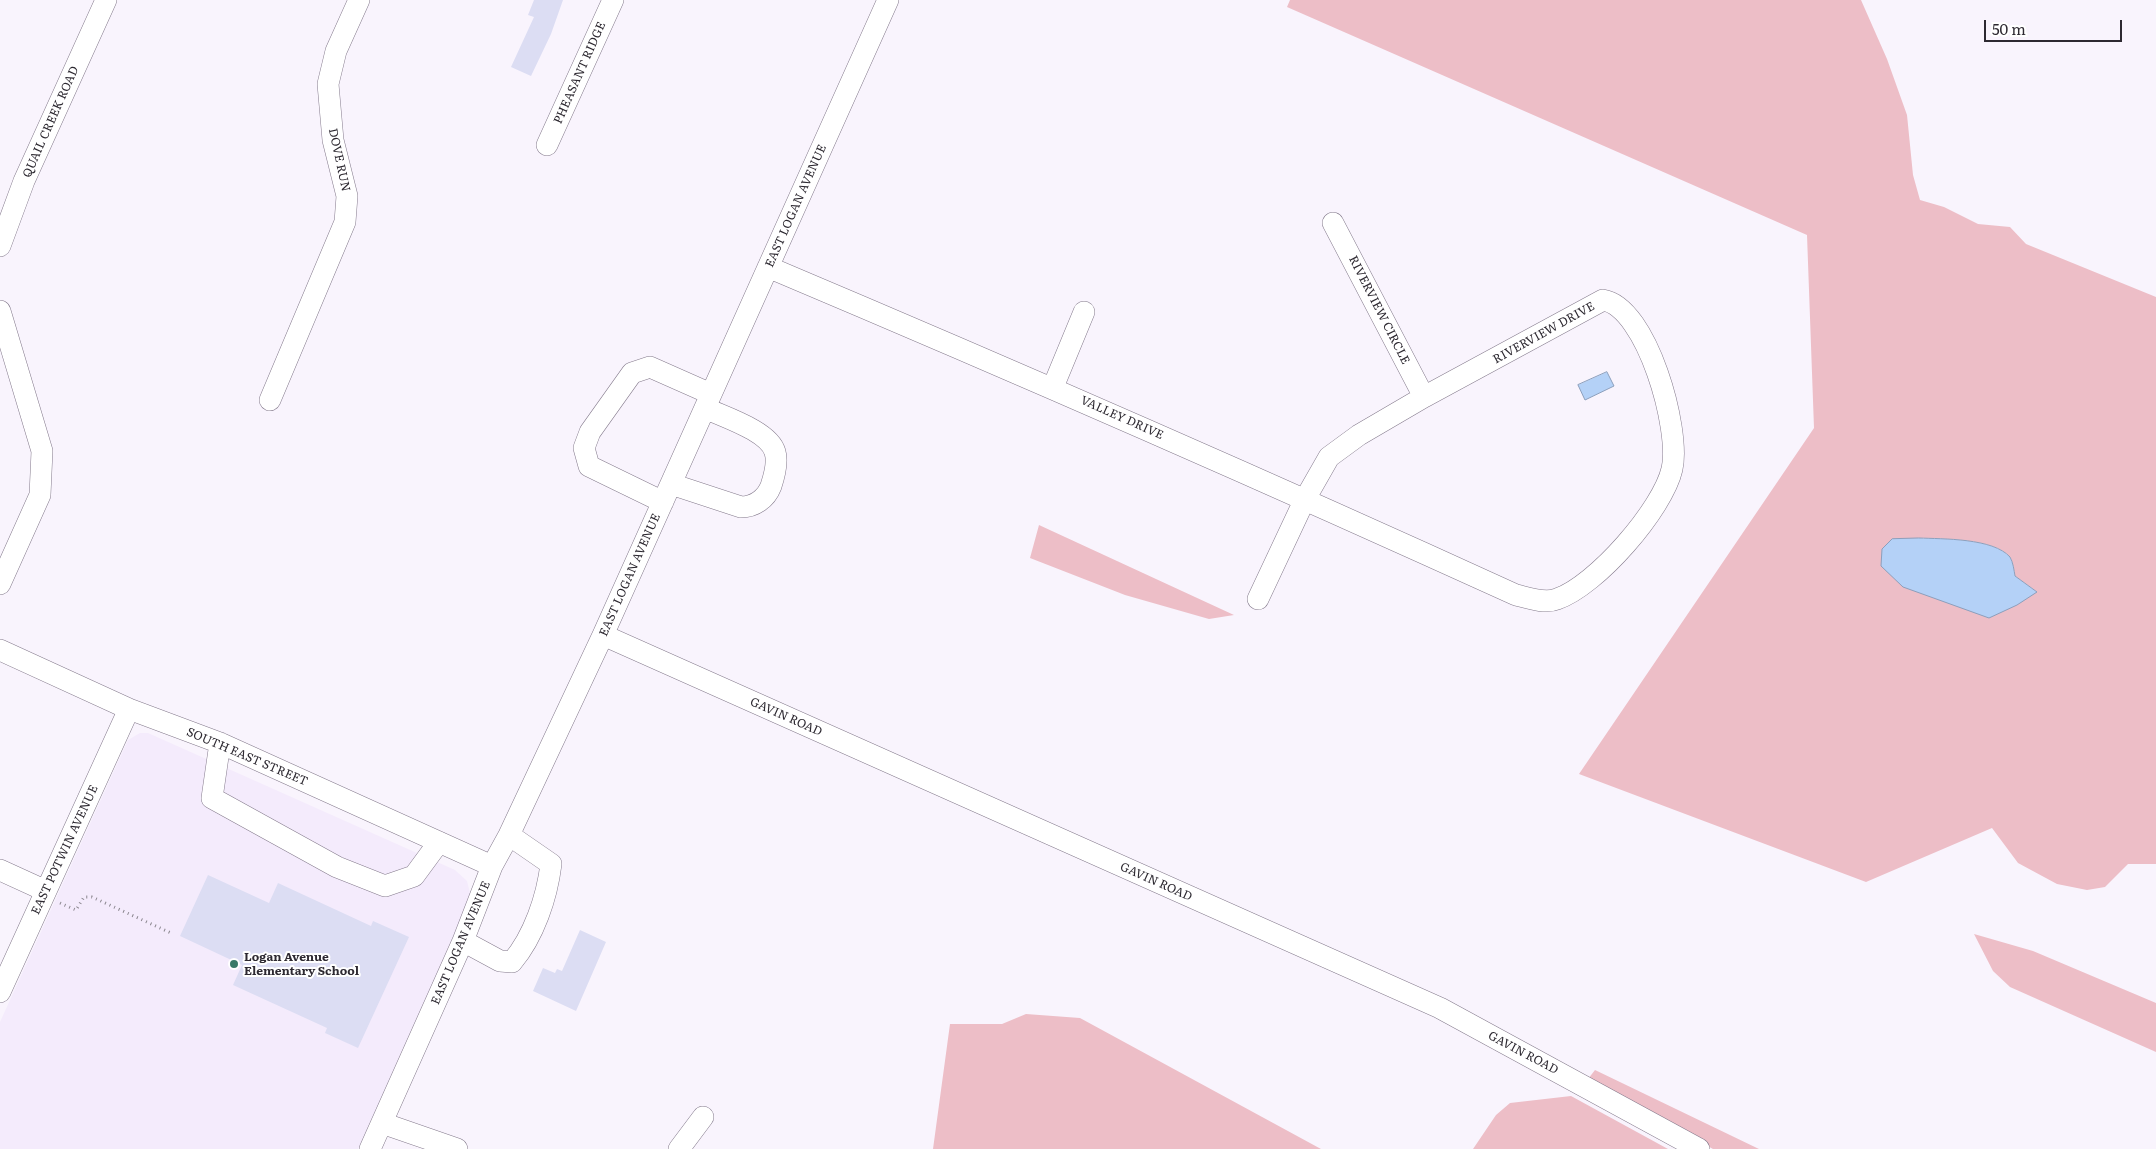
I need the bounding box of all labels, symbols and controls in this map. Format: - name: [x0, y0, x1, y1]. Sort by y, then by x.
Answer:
- scale bar: [1986, 10, 2124, 42]
- text: 50 m: [1992, 17, 2026, 40]
- street label: PHEASANT RIDGE: [551, 20, 609, 126]
- street label: QUAIL CREEK ROAD: [20, 64, 82, 180]
- street label: DOVE RUN: [325, 127, 353, 193]
- street label: EAST LOGAN AVENUE: [762, 142, 830, 270]
- street label: RIVERVIEW CIRCLE: [1345, 253, 1413, 367]
- street label: RIVERVIEW DRIVE: [1491, 299, 1597, 367]
- street label: VALLEY DRIVE: [1078, 393, 1166, 443]
- street label: EAST LOGAN AVENUE: [596, 511, 664, 639]
- street label: GAVIN ROAD: [748, 695, 824, 739]
- street label: SOUTH EAST STREET: [184, 725, 310, 789]
- street label: EAST POTWIN AVENUE: [29, 783, 101, 917]
- street label: GAVIN ROAD: [1118, 860, 1194, 904]
- street label: EAST LOGAN AVENUE: [428, 879, 494, 1007]
- place label: Logan Avenue Elementary School: [244, 950, 359, 978]
- marker: Logan Avenue Elementary School: [228, 958, 240, 970]
- street label: GAVIN ROAD: [1485, 1028, 1561, 1078]

